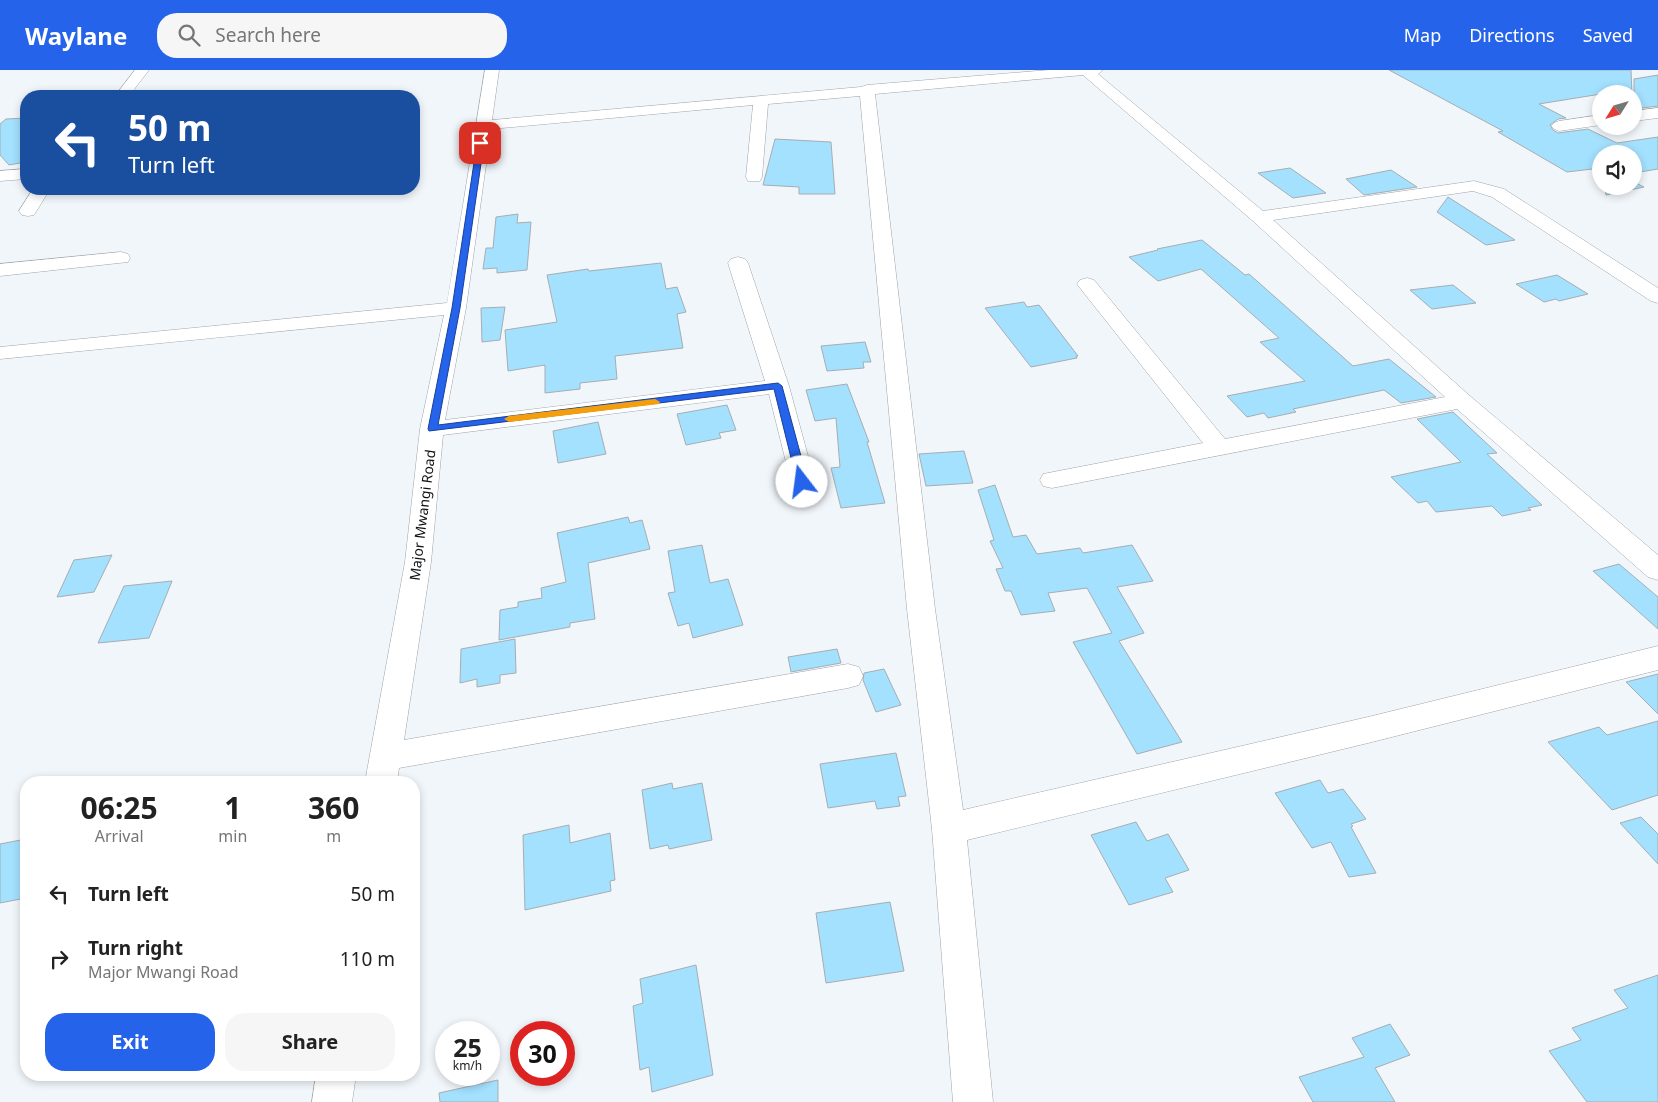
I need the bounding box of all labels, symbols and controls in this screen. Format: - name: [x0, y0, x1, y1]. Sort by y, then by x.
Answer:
- search box: [157, 13, 507, 58]
- text: Waylane: [25, 19, 127, 52]
- icon: search: [175, 21, 203, 49]
- text: Search here: [215, 22, 321, 48]
- text: Map: [1404, 23, 1441, 47]
- text: Directions: [1469, 23, 1555, 47]
- text: Saved: [1583, 23, 1633, 47]
- north arrow: [1592, 85, 1642, 135]
- map controls: [1592, 85, 1642, 195]
- text: 50 m: [128, 104, 211, 151]
- icon: left: [45, 110, 110, 175]
- pin: [459, 122, 501, 164]
- icon: arrive: [466, 129, 494, 157]
- button: sound: [1592, 145, 1642, 195]
- text: Turn left: [128, 149, 215, 179]
- street label: Major Mwangi Road: [405, 448, 439, 582]
- position arrow: [775, 455, 827, 507]
- text: 06:25: [81, 787, 158, 828]
- text: 1: [224, 787, 241, 828]
- text: 360: [308, 787, 359, 828]
- text: Arrival: [95, 825, 144, 847]
- text: min: [218, 825, 247, 847]
- text: m: [326, 825, 341, 847]
- icon: left: [45, 880, 73, 908]
- text: Turn left: [88, 881, 169, 907]
- text: 50 m: [351, 881, 395, 907]
- text: Turn right: [88, 935, 183, 961]
- icon: right: [45, 945, 73, 973]
- text: 110 m: [340, 946, 395, 972]
- text: Major Mwangi Road: [88, 961, 239, 983]
- button: Exit: [45, 1013, 215, 1071]
- button: Share: [225, 1013, 395, 1071]
- speed limit sign: 30: [510, 1021, 575, 1086]
- text: 25: [453, 1030, 482, 1064]
- text: km/h: [453, 1057, 482, 1074]

